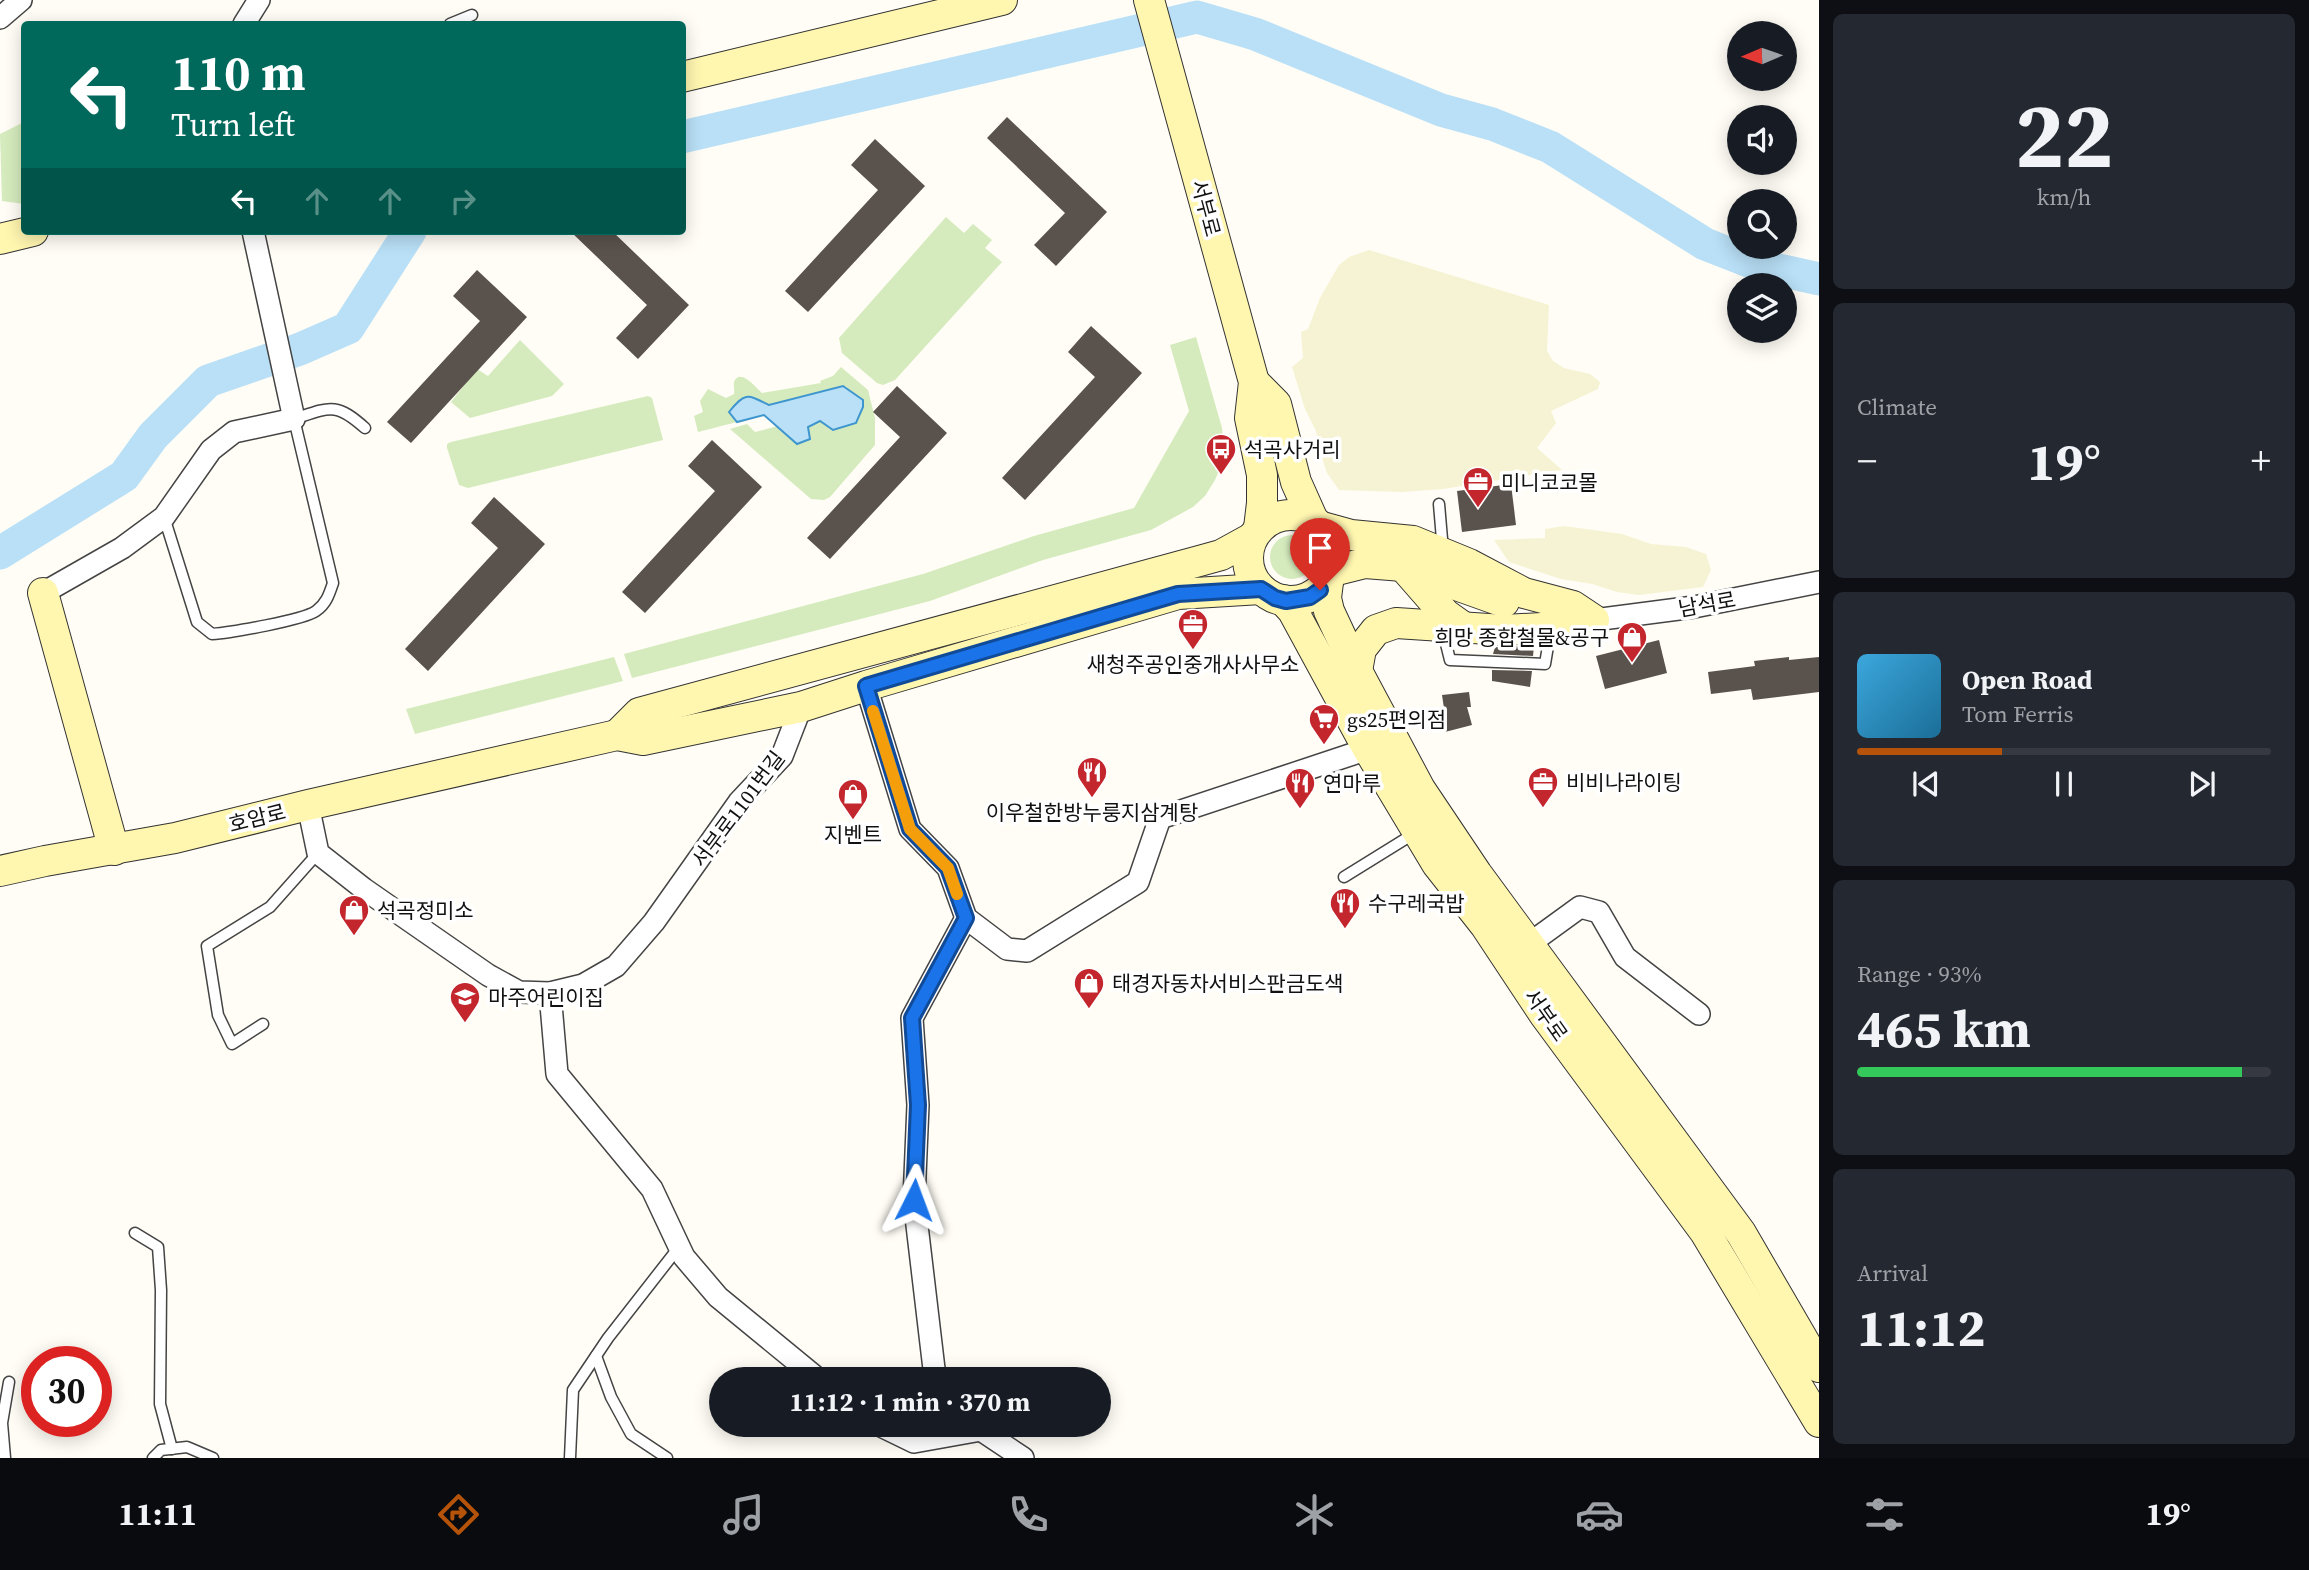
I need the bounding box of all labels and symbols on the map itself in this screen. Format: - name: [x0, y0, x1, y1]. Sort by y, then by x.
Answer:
- north arrow: [1727, 21, 1797, 91]
- street label: 서부로: [1184, 176, 1228, 240]
- bus stop icon: 석곡사거리: [1204, 432, 1238, 476]
- place label: 석곡사거리: [1244, 435, 1341, 464]
- office icon: 미니코코몰: [1461, 465, 1495, 509]
- place label: 미니코코몰: [1501, 468, 1598, 497]
- pin: [1290, 518, 1350, 590]
- street label: 남석로: [1676, 585, 1738, 623]
- office icon: 새청주공인중개사사무소: [1176, 607, 1210, 651]
- shop icon: 희망 종합철물&공구: [1615, 620, 1649, 664]
- place label: 희망 종합철물&공구: [1434, 623, 1609, 652]
- place label: 새청주공인중개사사무소: [1087, 650, 1299, 679]
- supermarket icon: gs25편의점: [1307, 702, 1341, 746]
- place label: gs25편의점: [1347, 705, 1446, 734]
- street label: 서부로1101번길: [685, 745, 791, 873]
- restaurant icon: 이우철한방누룽지삼계탕: [1075, 755, 1109, 799]
- office icon: 비비나라이팅: [1526, 765, 1560, 809]
- restaurant icon: 연마루: [1283, 766, 1317, 810]
- place label: 비비나라이팅: [1566, 768, 1682, 797]
- place label: 연마루: [1323, 769, 1381, 798]
- shop icon: 지벤트: [836, 777, 870, 821]
- street label: 호암로: [225, 797, 289, 839]
- place label: 이우철한방누룽지삼계탕: [986, 798, 1198, 827]
- place label: 지벤트: [824, 820, 882, 849]
- restaurant icon: 수구레국밥: [1328, 886, 1362, 930]
- place label: 수구레국밥: [1368, 889, 1465, 918]
- shop icon: 석곡정미소: [337, 893, 371, 937]
- place label: 석곡정미소: [377, 896, 474, 925]
- shop icon: 태경자동차서비스판금도색: [1072, 966, 1106, 1010]
- place label: 태경자동차서비스판금도색: [1112, 969, 1344, 998]
- school or university icon: 마주어린이집: [448, 980, 482, 1024]
- place label: 마주어린이집: [488, 983, 604, 1012]
- street label: 서부로: [1517, 983, 1575, 1047]
- position arrow: [877, 1163, 951, 1237]
- speed limit sign: 30: [21, 1346, 112, 1437]

